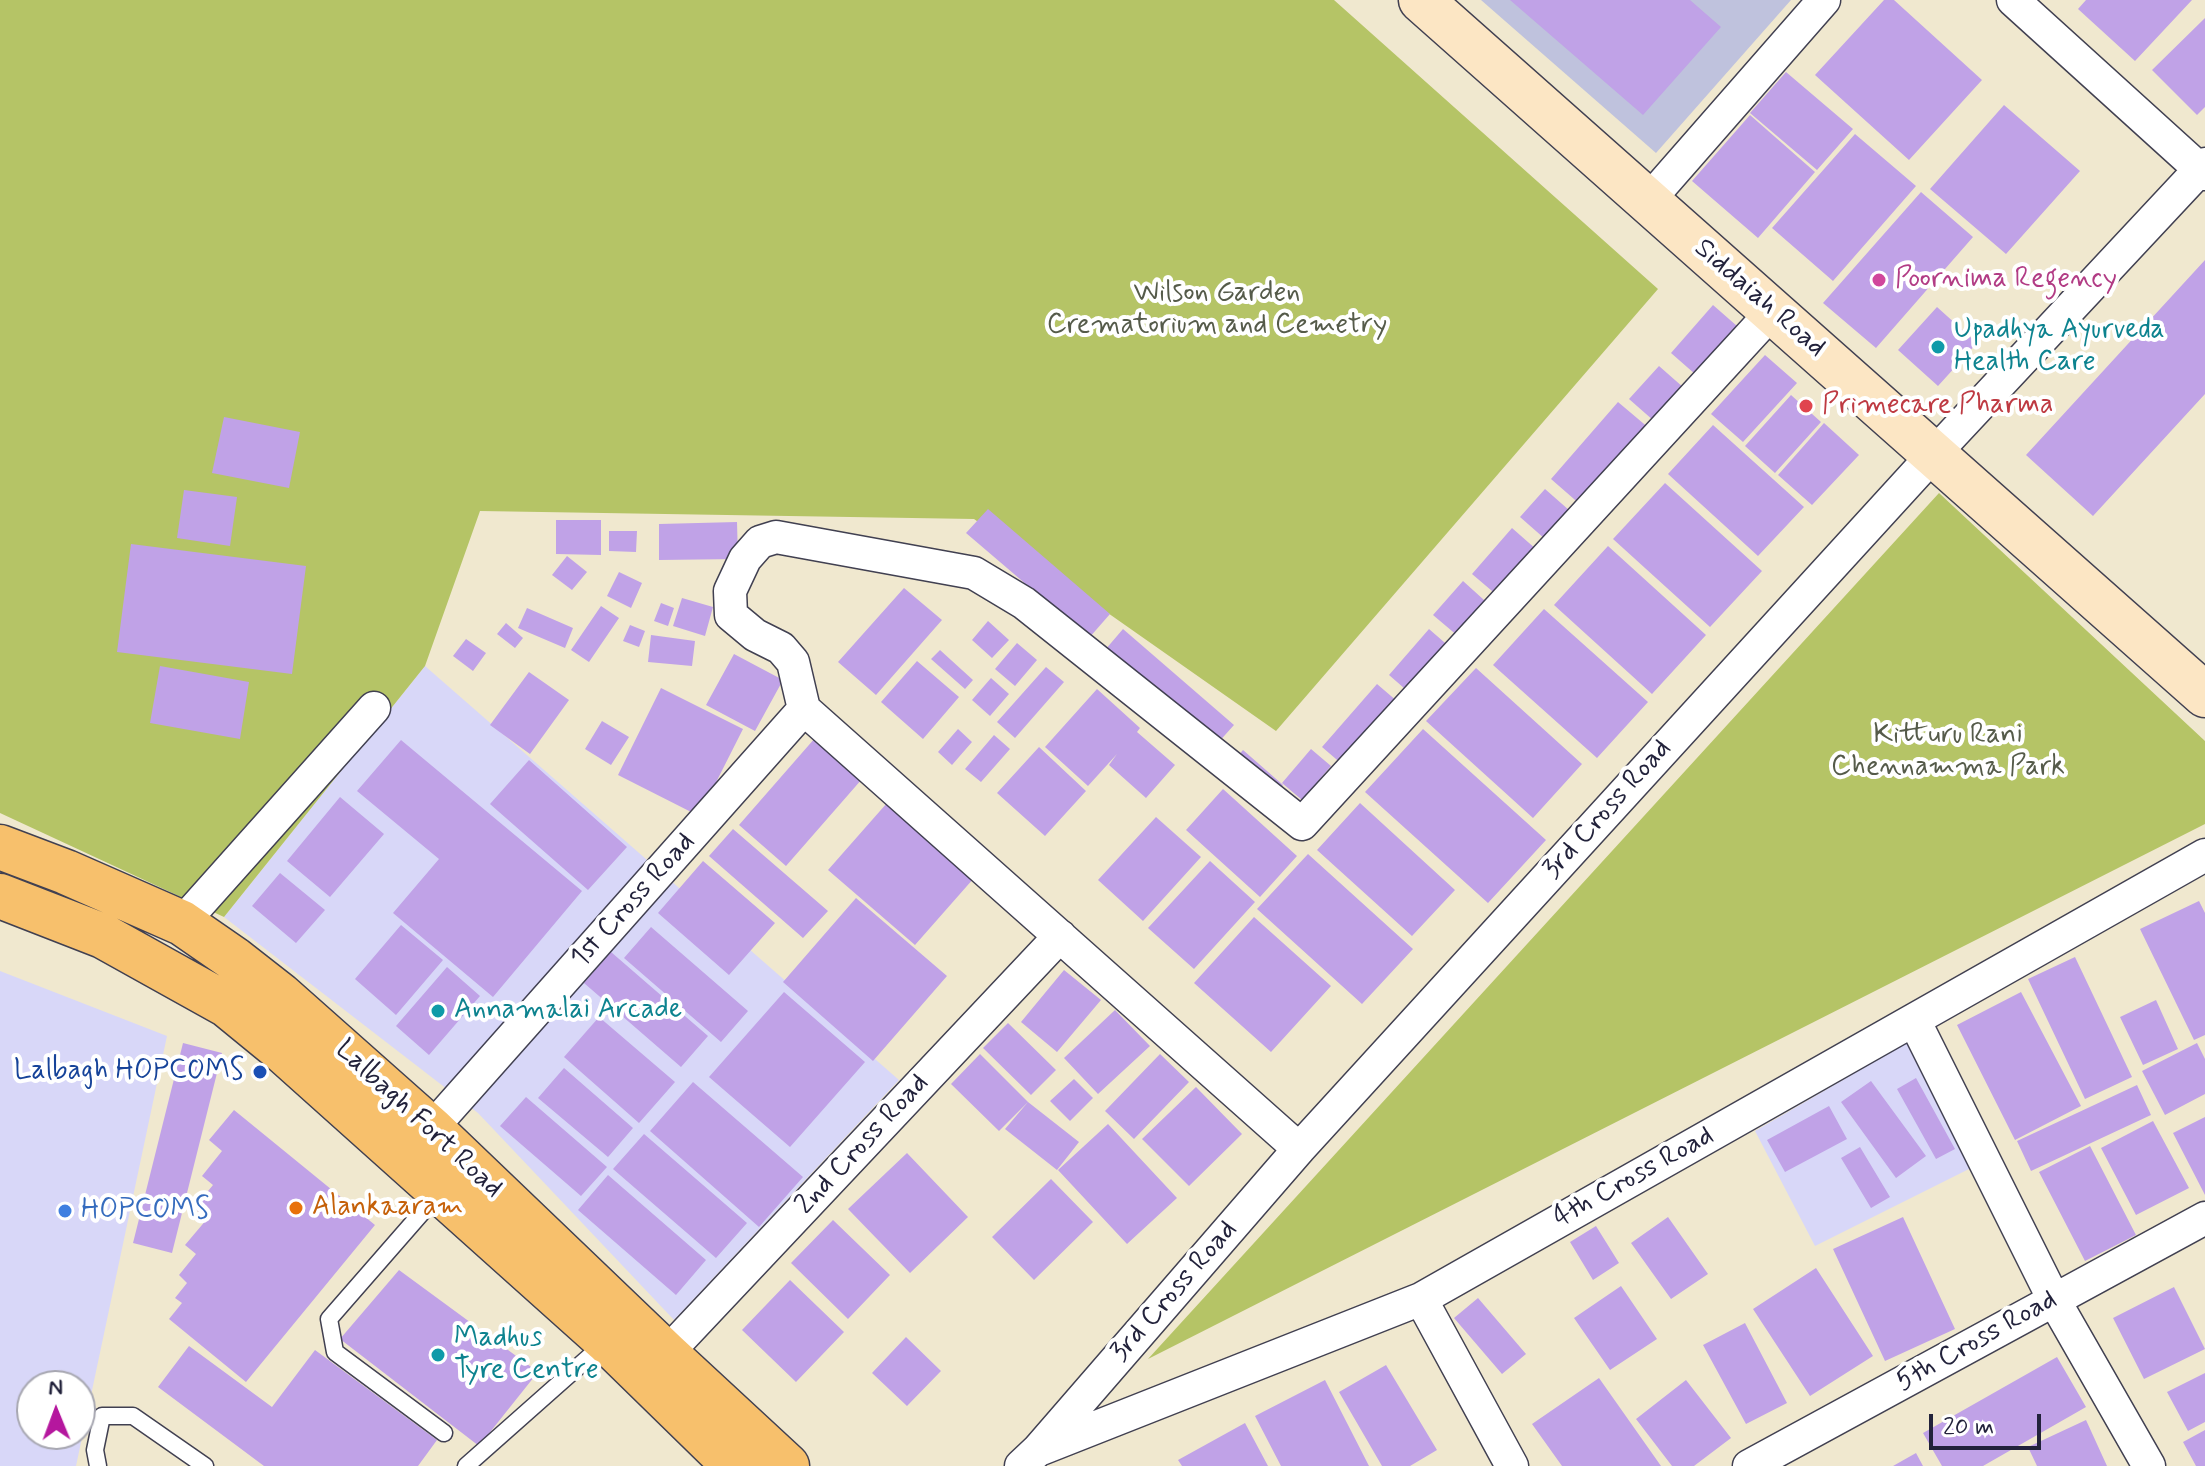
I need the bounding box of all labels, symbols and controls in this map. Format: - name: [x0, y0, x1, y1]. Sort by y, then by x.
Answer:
- street label: Siddaiah Road: [1686, 233, 1832, 365]
- place label: Poornima Regency: [1895, 263, 2117, 297]
- marker: Poornima Regency: [1870, 271, 1888, 289]
- park label: Wilson Garden Crematorium and Cemetry: [1047, 277, 1387, 343]
- place label: Upadhya Ayurveda Health Care: [1954, 314, 2165, 380]
- marker: Upadhya Ayurveda Health Care: [1929, 338, 1947, 356]
- place label: Primecare Pharma: [1822, 389, 2054, 423]
- marker: Primecare Pharma: [1797, 397, 1815, 415]
- park label: Kitturu Rani Chennamma Park: [1831, 719, 2065, 785]
- street label: 3rd Cross Road: [1537, 733, 1679, 887]
- street label: 1st Cross Road: [565, 827, 703, 975]
- place label: Annamalai Arcade: [454, 994, 682, 1028]
- marker: Annamalai Arcade: [429, 1002, 447, 1020]
- street label: Lalbagh Fort Road: [327, 1034, 509, 1206]
- place label: Lalbagh HOPCOMS: [14, 1055, 244, 1089]
- marker: Lalbagh HOPCOMS: [251, 1063, 269, 1081]
- street label: 2nd Cross Road: [789, 1068, 937, 1222]
- street label: 4th Cross Road: [1548, 1120, 1720, 1236]
- place label: Alankaaram: [312, 1191, 463, 1225]
- place label: HOPCOMS: [81, 1194, 209, 1228]
- marker: Alankaaram: [287, 1199, 305, 1217]
- marker: HOPCOMS: [56, 1202, 74, 1220]
- street label: 3rd Cross Road: [1105, 1214, 1245, 1370]
- street label: 5th Cross Road: [1891, 1284, 2063, 1400]
- place label: Madhus Tyre Centre: [454, 1322, 599, 1388]
- marker: Madhus Tyre Centre: [429, 1346, 447, 1364]
- north arrow: [16, 1370, 96, 1450]
- text: N: [48, 1374, 63, 1402]
- scale bar: [1933, 1398, 2045, 1448]
- text: 20 m: [1943, 1412, 1994, 1443]

